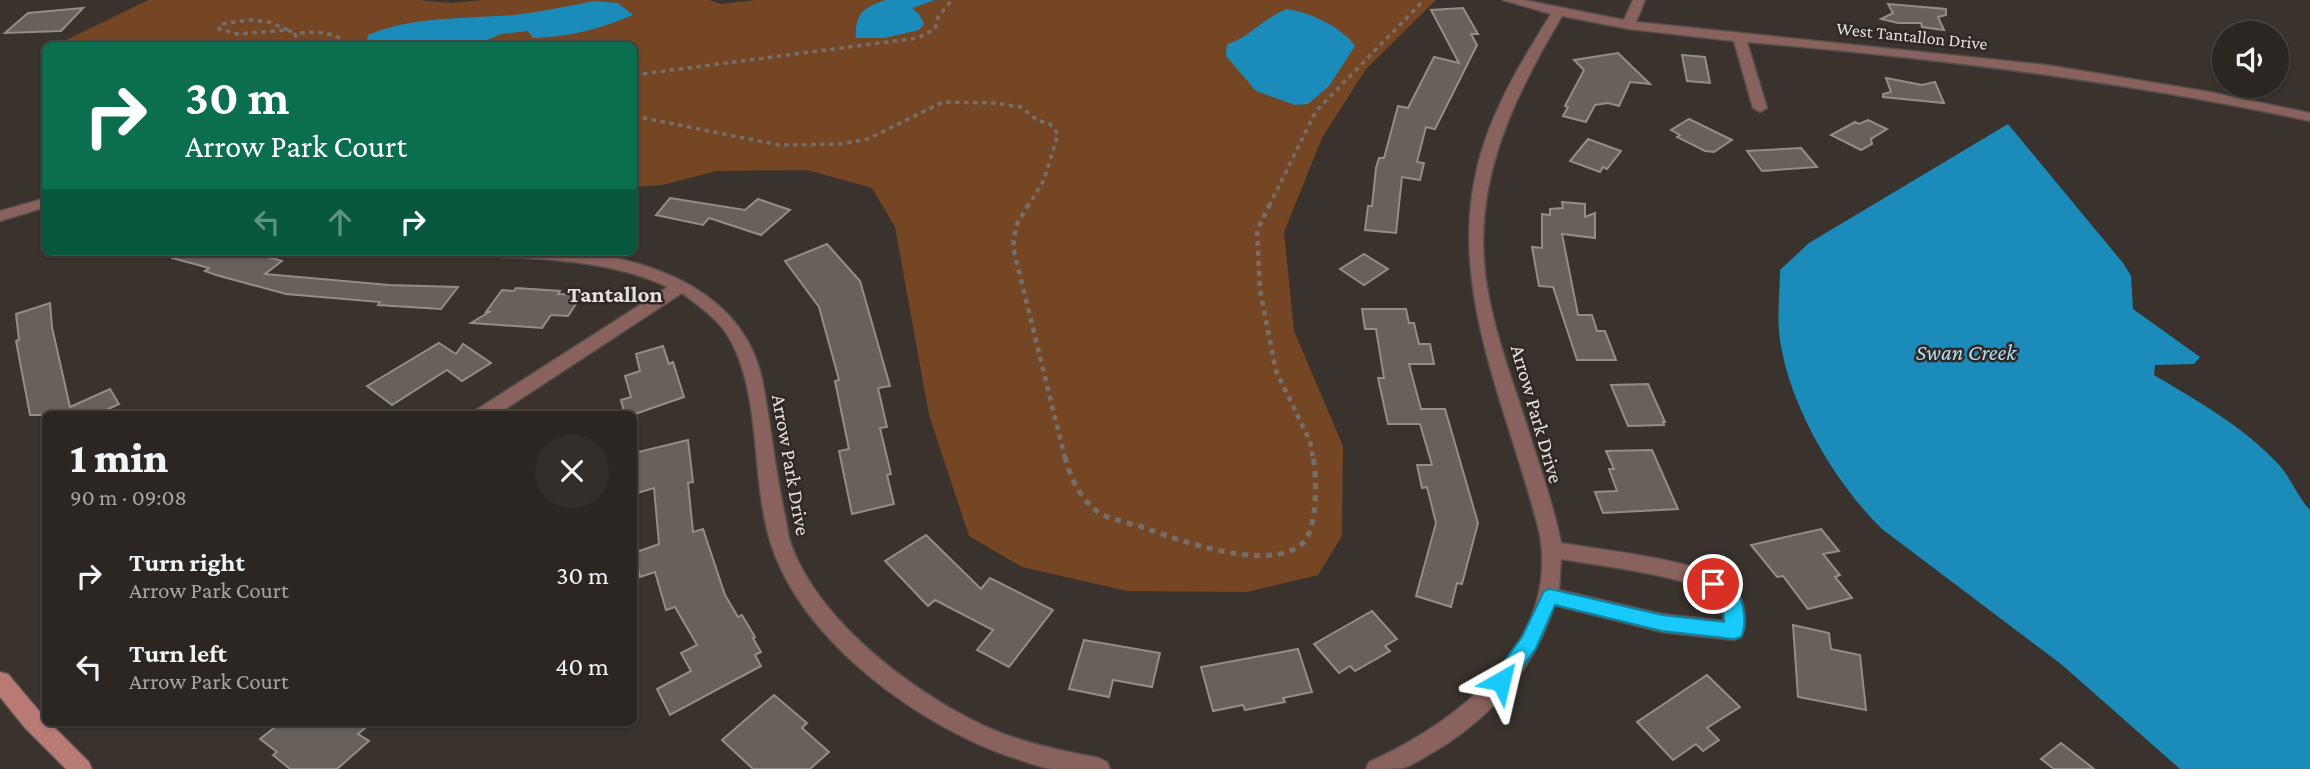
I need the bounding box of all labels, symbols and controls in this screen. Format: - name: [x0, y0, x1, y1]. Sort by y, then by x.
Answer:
- street label: West Tantallon Drive: [1835, 18, 1989, 54]
- map controls: [2212, 21, 2289, 98]
- button: sound: [2212, 21, 2289, 98]
- icon: right: [70, 70, 161, 161]
- text: 30 m: [185, 70, 290, 125]
- text: Arrow Park Court: [185, 128, 407, 164]
- icon: left: [248, 203, 286, 241]
- icon: ahead: [321, 203, 359, 241]
- icon: right: [394, 203, 432, 241]
- district label: Tantallon: [567, 281, 663, 307]
- water label: Swan Creek: [1916, 339, 2017, 365]
- street label: Arrow Park Drive: [1506, 342, 1568, 486]
- street label: Arrow Park Drive: [767, 392, 815, 538]
- text: 1 min: [70, 434, 168, 481]
- button: close: [535, 434, 609, 508]
- text: 90 m · 09:08: [70, 484, 187, 510]
- text: Turn right: [129, 548, 245, 577]
- pin: [1683, 554, 1743, 614]
- icon: right: [70, 557, 108, 595]
- text: 30 m: [556, 561, 609, 590]
- icon: arrive: [1694, 565, 1732, 603]
- text: Arrow Park Court: [129, 577, 289, 603]
- text: Turn left: [129, 639, 227, 668]
- position arrow: [1464, 644, 1538, 718]
- icon: left: [70, 648, 108, 686]
- text: 40 m: [555, 652, 609, 681]
- text: Arrow Park Court: [129, 668, 289, 694]

